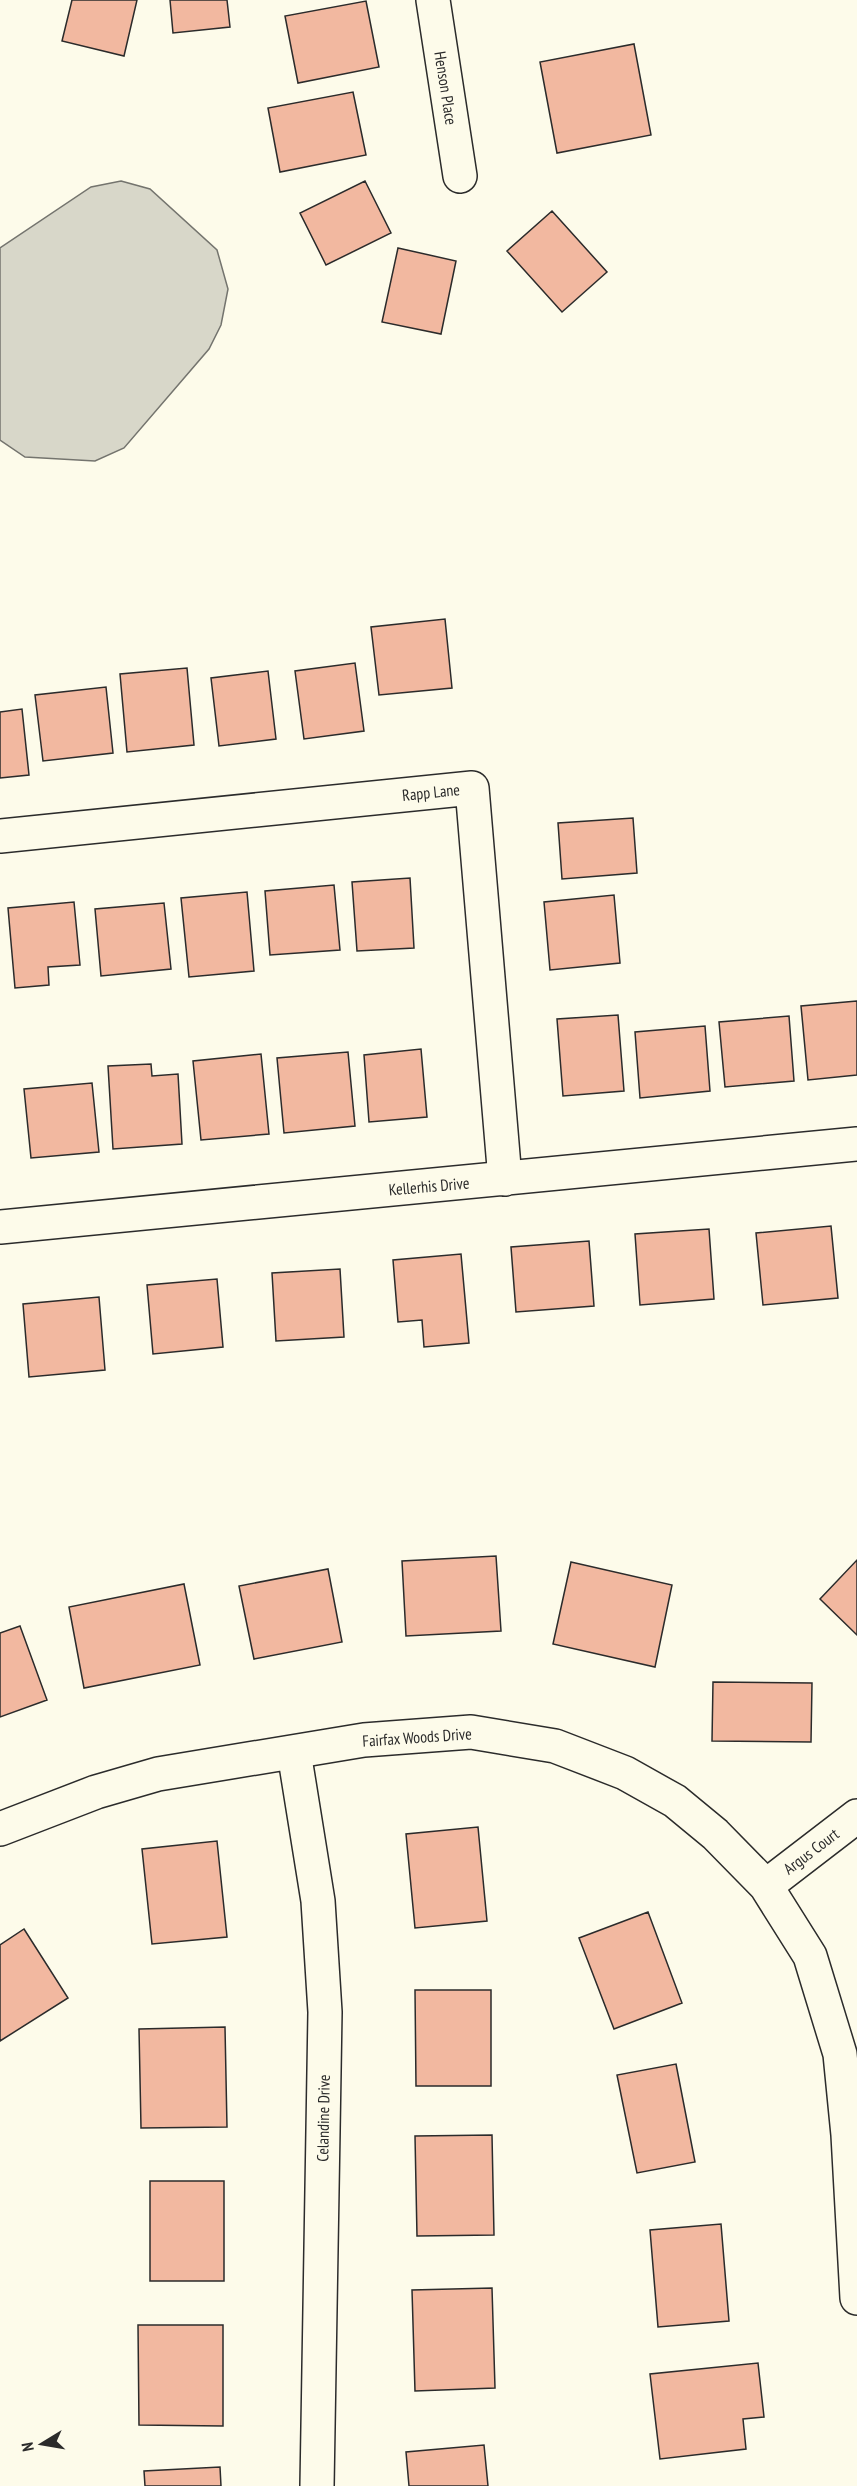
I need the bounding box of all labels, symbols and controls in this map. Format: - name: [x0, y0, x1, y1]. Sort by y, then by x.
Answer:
- street label: Henson Place: [430, 50, 462, 126]
- street label: Rapp Lane: [401, 779, 461, 805]
- street label: Kellerhis Drive: [388, 1173, 470, 1199]
- street label: Fairfax Woods Drive: [362, 1723, 472, 1751]
- street label: Argus Court: [779, 1823, 843, 1878]
- street label: Celandine Drive: [312, 2074, 334, 2162]
- north arrow: [12, 2414, 72, 2474]
- text: N: [17, 2441, 38, 2453]

